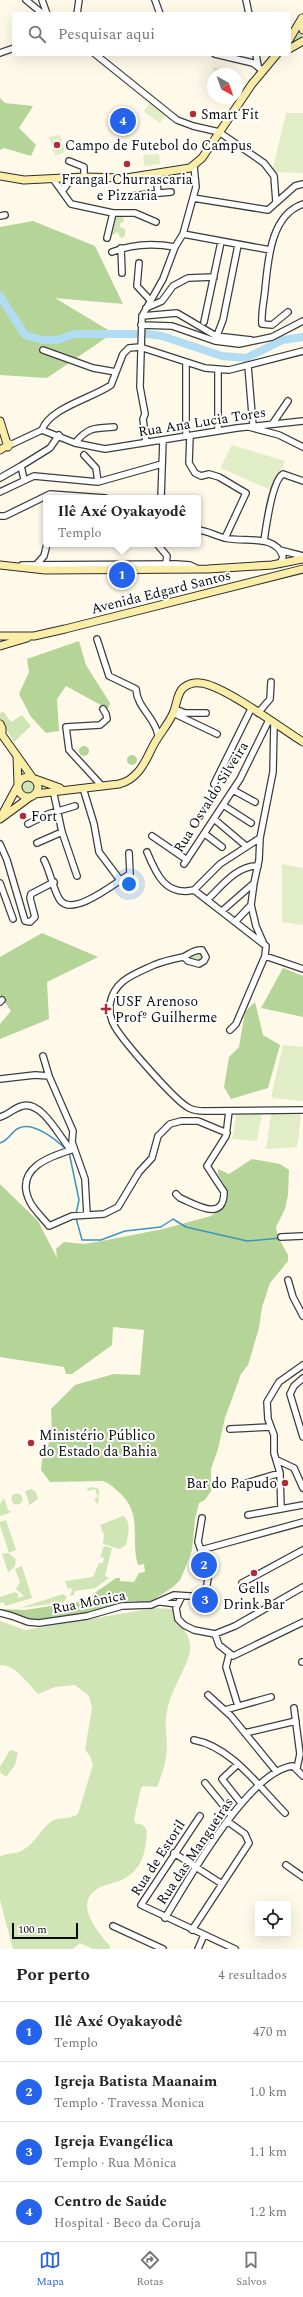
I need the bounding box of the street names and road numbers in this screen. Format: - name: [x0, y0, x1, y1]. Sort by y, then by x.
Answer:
- street label: Rua Ana Lucia Tores: [137, 402, 267, 442]
- street label: Avenida Edgard Santos: [89, 564, 233, 620]
- street label: Rua Osvaldo Silveira: [168, 737, 254, 857]
- street label: Rua Mônica: [50, 1585, 128, 1619]
- street label: Rua das Mangueiras: [151, 1793, 239, 1909]
- street label: Rua de Estoril: [125, 1816, 191, 1900]

